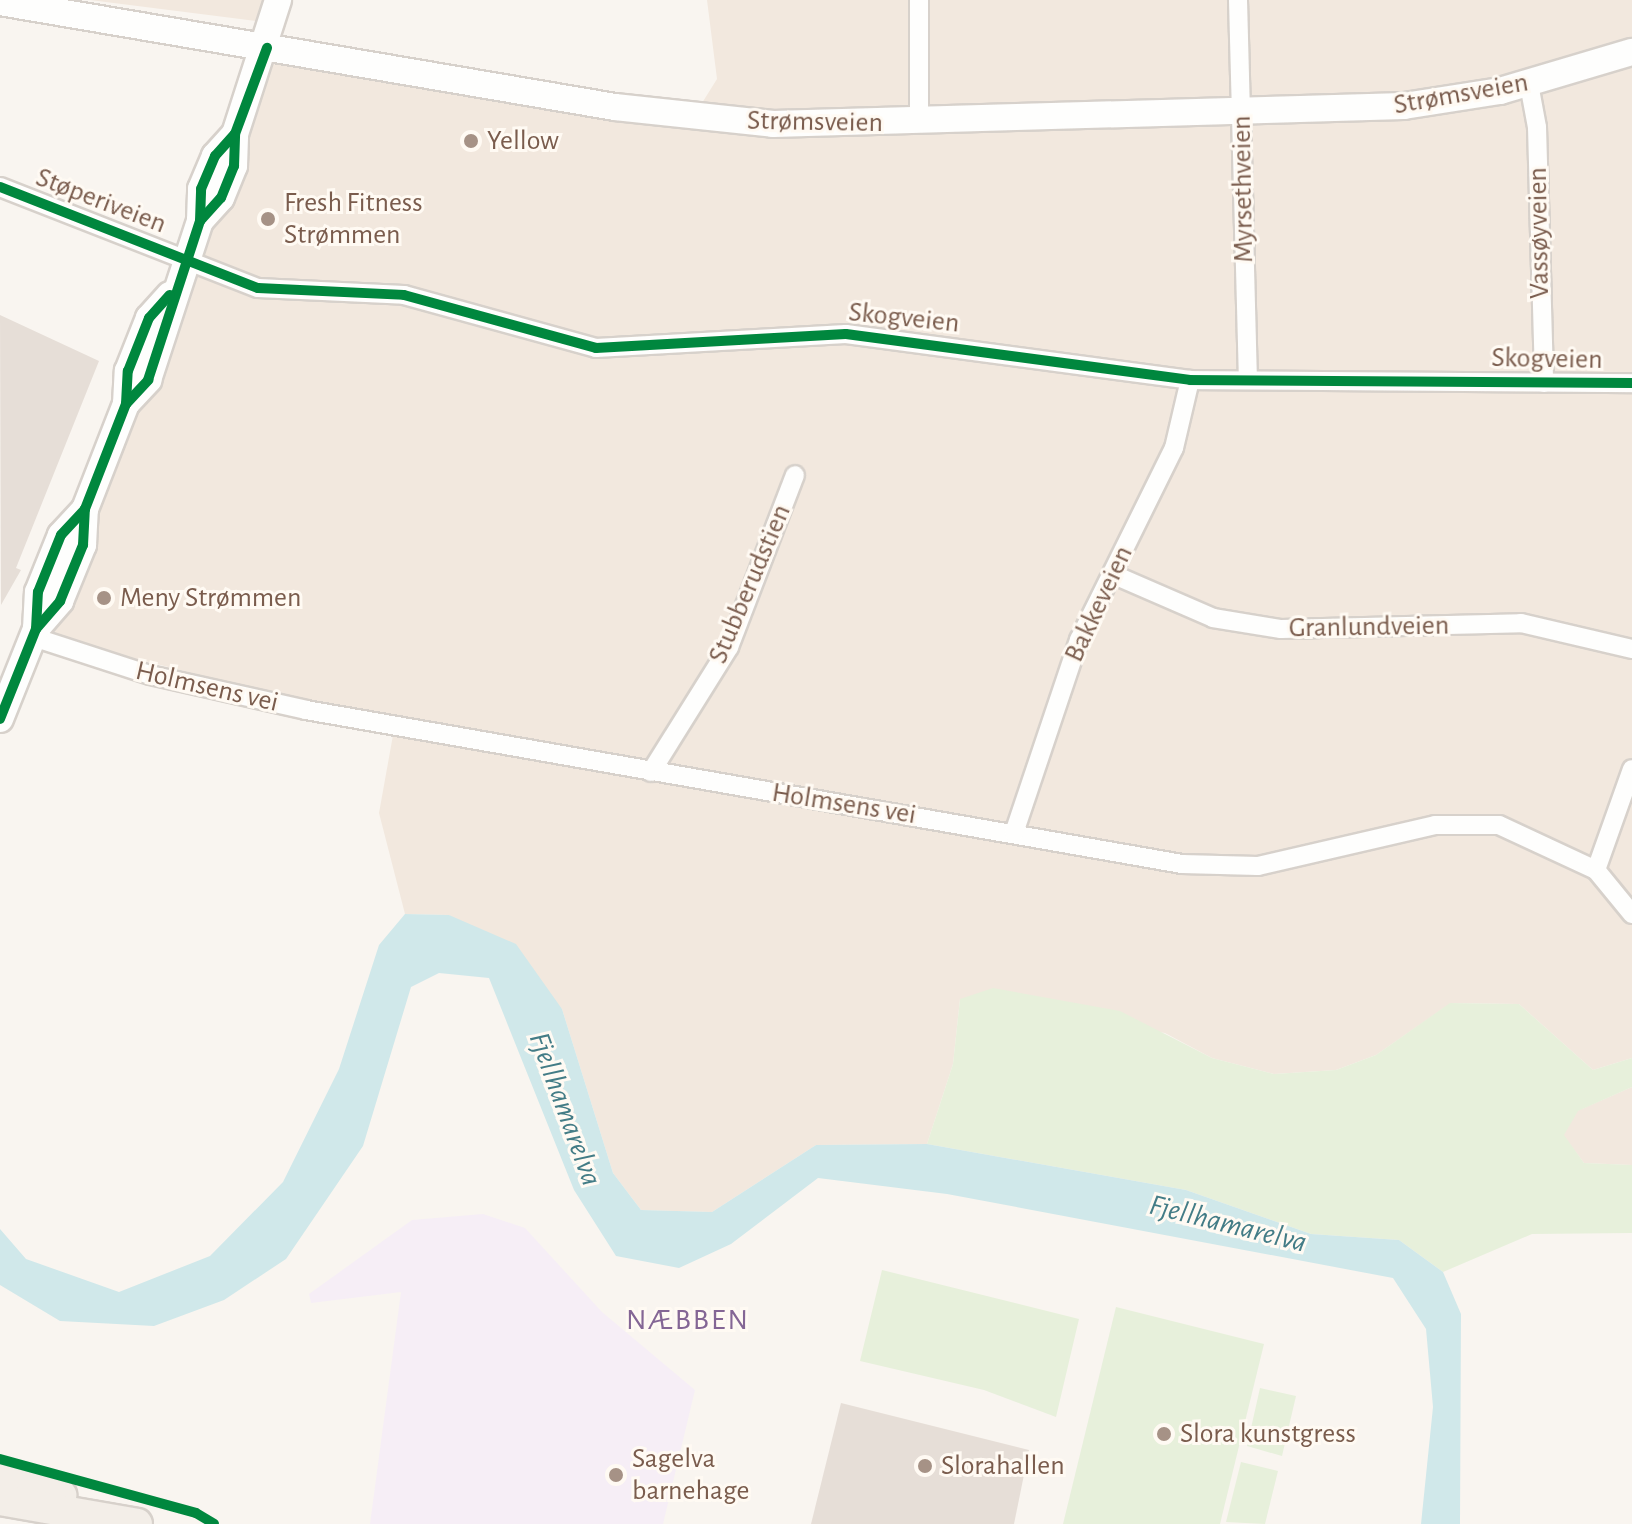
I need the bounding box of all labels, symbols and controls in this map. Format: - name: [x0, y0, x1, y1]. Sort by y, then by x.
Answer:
- street label: Strømsveien: [1391, 66, 1531, 122]
- street label: Strømsveien: [747, 104, 883, 140]
- street label: Myrsethveien: [1225, 115, 1261, 263]
- place label: Yellow: [487, 124, 559, 158]
- marker: Yellow: [462, 132, 480, 150]
- street label: Støperiveien: [31, 161, 171, 241]
- street label: Vassøyveien: [1521, 167, 1557, 299]
- place label: Fresh Fitness Strømmen: [284, 186, 423, 252]
- marker: Fresh Fitness Strømmen: [259, 210, 277, 228]
- street label: Skogveien: [847, 295, 961, 341]
- street label: Skogveien: [1491, 341, 1603, 377]
- street label: Stubberudstien: [701, 499, 799, 669]
- street label: Bakkeveien: [1057, 541, 1141, 667]
- place label: Meny Strømmen: [120, 581, 301, 615]
- marker: Meny Strømmen: [95, 589, 113, 607]
- street label: Granlundveien: [1288, 609, 1450, 645]
- street label: Holmsens vei: [132, 654, 282, 720]
- street label: Holmsens vei: [770, 776, 918, 832]
- water label: Fjellhamarelva: [521, 1027, 609, 1191]
- water label: Fjellhamarelva: [1146, 1187, 1310, 1261]
- district label: NÆBBEN: [626, 1302, 750, 1338]
- place label: Slora kunstgress: [1180, 1417, 1356, 1451]
- marker: Slora kunstgress: [1155, 1425, 1173, 1443]
- place label: Sagelva barnehage: [632, 1442, 749, 1508]
- place label: Slorahallen: [941, 1449, 1065, 1483]
- marker: Slorahallen: [916, 1457, 934, 1475]
- marker: Sagelva barnehage: [607, 1466, 625, 1484]

